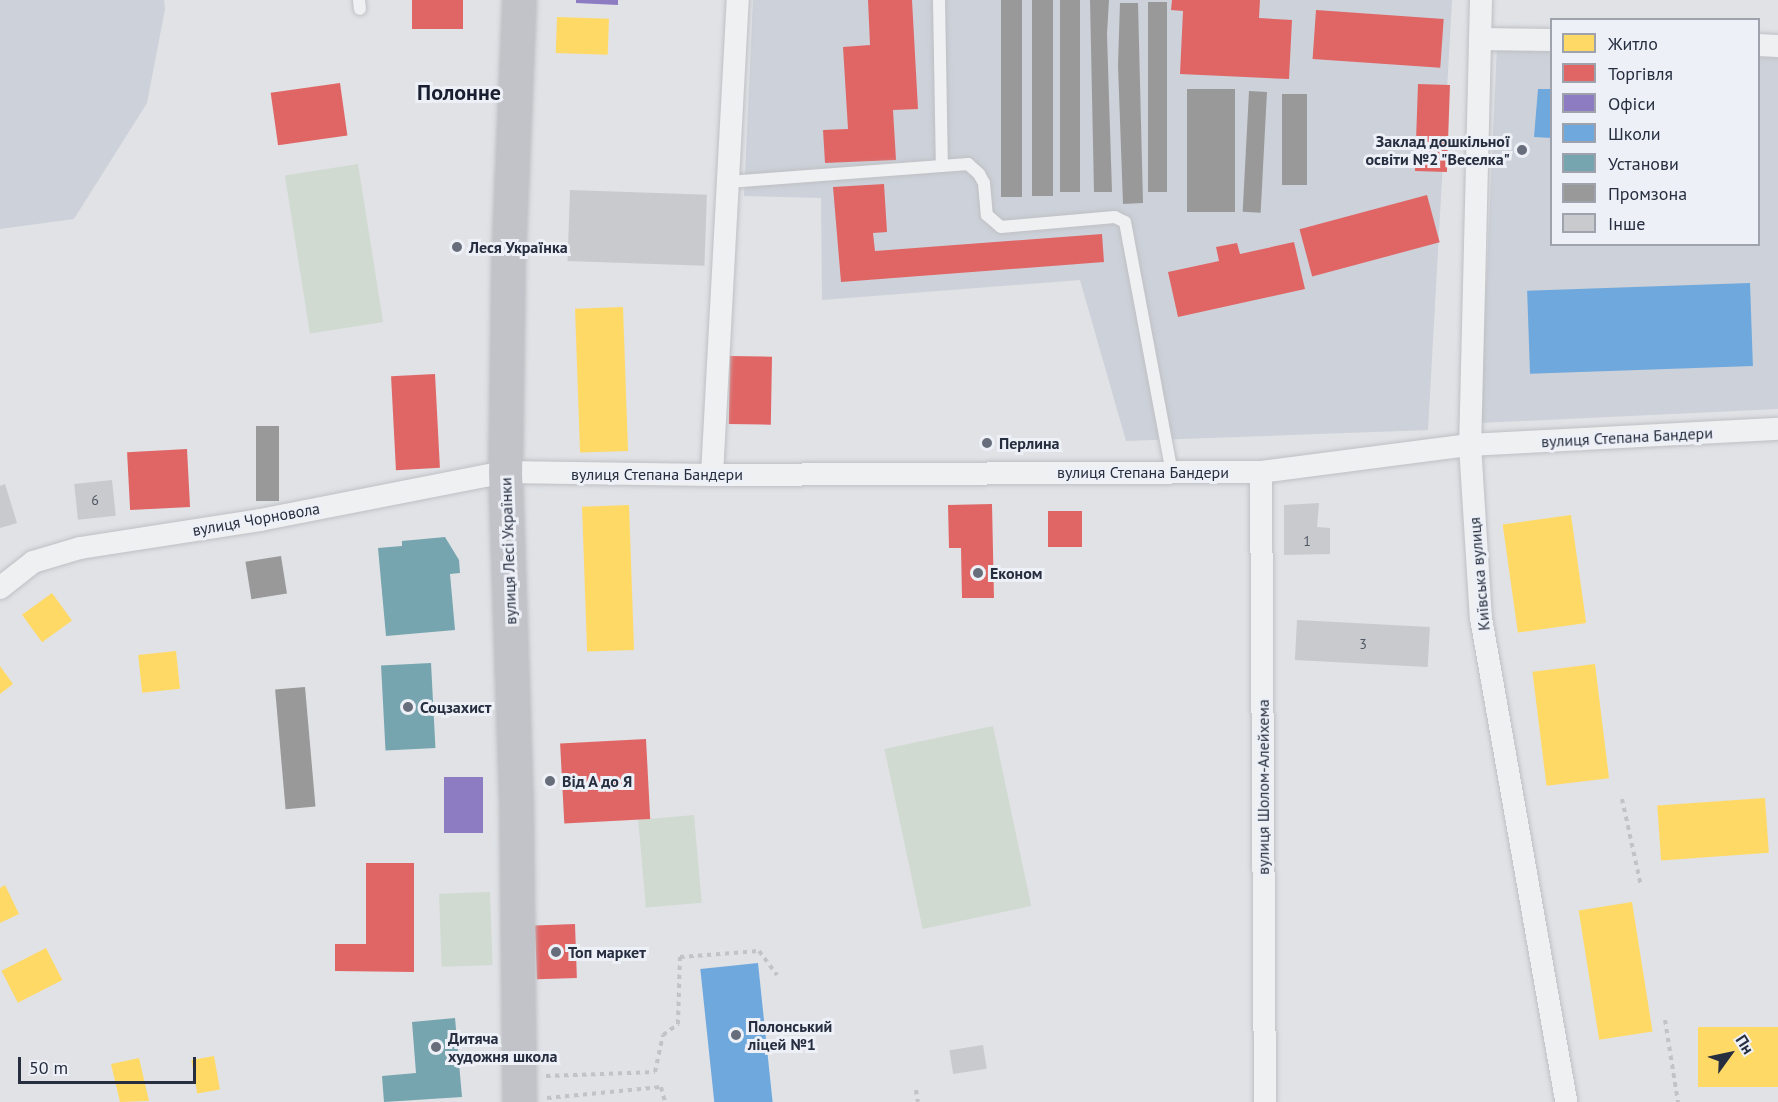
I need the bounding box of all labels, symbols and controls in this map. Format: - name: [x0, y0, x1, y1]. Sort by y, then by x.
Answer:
- legend: [1550, 18, 1760, 246]
- text: Житло: [1608, 32, 1658, 55]
- text: Торгівля: [1608, 62, 1673, 85]
- district label: Полонне: [417, 80, 501, 106]
- text: Офіси: [1608, 92, 1655, 115]
- text: Школи: [1608, 122, 1661, 145]
- place label: Заклад дошкільної освіти №2 "Веселка": [1364, 131, 1510, 169]
- marker: Заклад дошкільної освіти №2 "Веселка": [1515, 143, 1529, 157]
- text: Установи: [1608, 152, 1679, 175]
- text: Промзона: [1608, 182, 1687, 205]
- text: Інше: [1608, 212, 1645, 235]
- place label: Леся Українка: [469, 237, 568, 257]
- marker: Леся Українка: [450, 240, 464, 254]
- street label: вулиця Степана Бандери: [1541, 423, 1713, 451]
- place label: Перлина: [999, 433, 1059, 453]
- marker: Перлина: [980, 436, 994, 450]
- street label: вулиця Степана Бандери: [1057, 462, 1229, 482]
- street label: вулиця Степана Бандери: [571, 464, 743, 484]
- street label: вулиця Лесі Українки: [496, 477, 520, 625]
- house number: 6: [91, 492, 99, 508]
- street label: вулиця Чорновола: [191, 498, 321, 540]
- street label: Київська вулиця: [1464, 516, 1494, 632]
- house number: 1: [1303, 533, 1311, 549]
- place label: Економ: [990, 563, 1042, 583]
- marker: Економ: [971, 566, 985, 580]
- house number: 3: [1359, 636, 1367, 652]
- place label: Соцзахист: [420, 697, 491, 717]
- street label: вулиця Шолом-Алейхема: [1253, 699, 1273, 875]
- marker: Соцзахист: [401, 700, 415, 714]
- place label: Від А до Я: [562, 771, 634, 791]
- marker: Від А до Я: [543, 774, 557, 788]
- place label: Топ маркет: [568, 942, 646, 962]
- marker: Топ маркет: [549, 945, 563, 959]
- place label: Полонський ліцей №1: [748, 1016, 832, 1054]
- north arrow: [1700, 1024, 1760, 1084]
- place label: Дитяча художня школа: [448, 1028, 557, 1066]
- marker: Полонський ліцей №1: [729, 1028, 743, 1042]
- text: Пн: [1732, 1031, 1759, 1058]
- marker: Дитяча художня школа: [429, 1040, 443, 1054]
- scale bar: [21, 1045, 200, 1083]
- text: 50 m: [29, 1056, 68, 1079]

